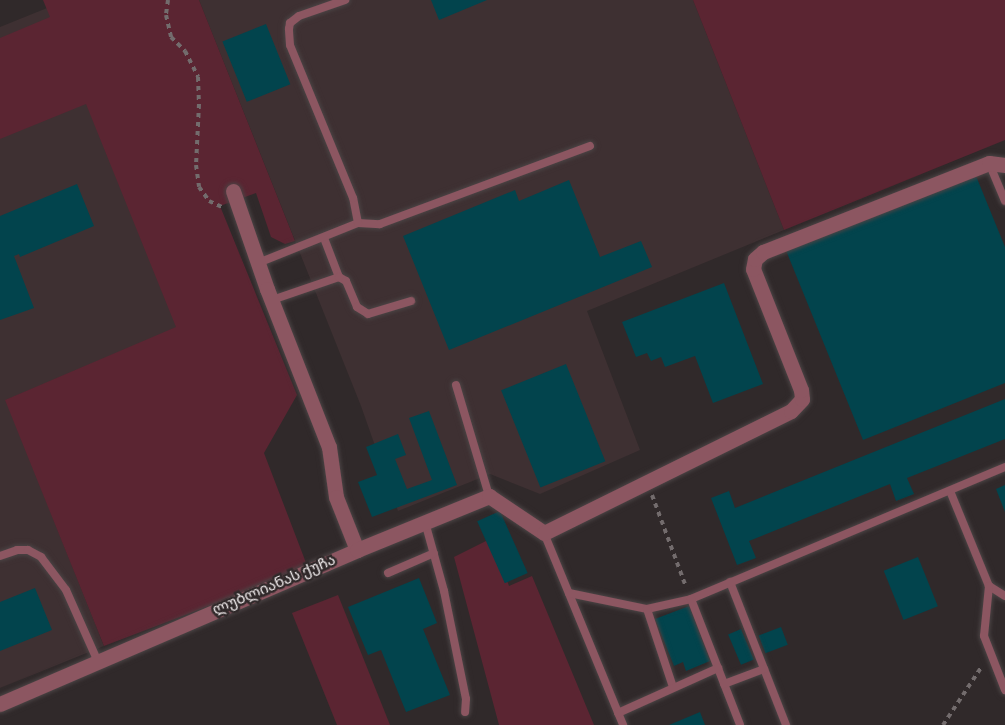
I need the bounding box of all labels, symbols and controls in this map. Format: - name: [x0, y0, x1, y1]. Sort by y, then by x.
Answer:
- street label: ლუბლიანას ქუჩა: [210, 551, 338, 619]

